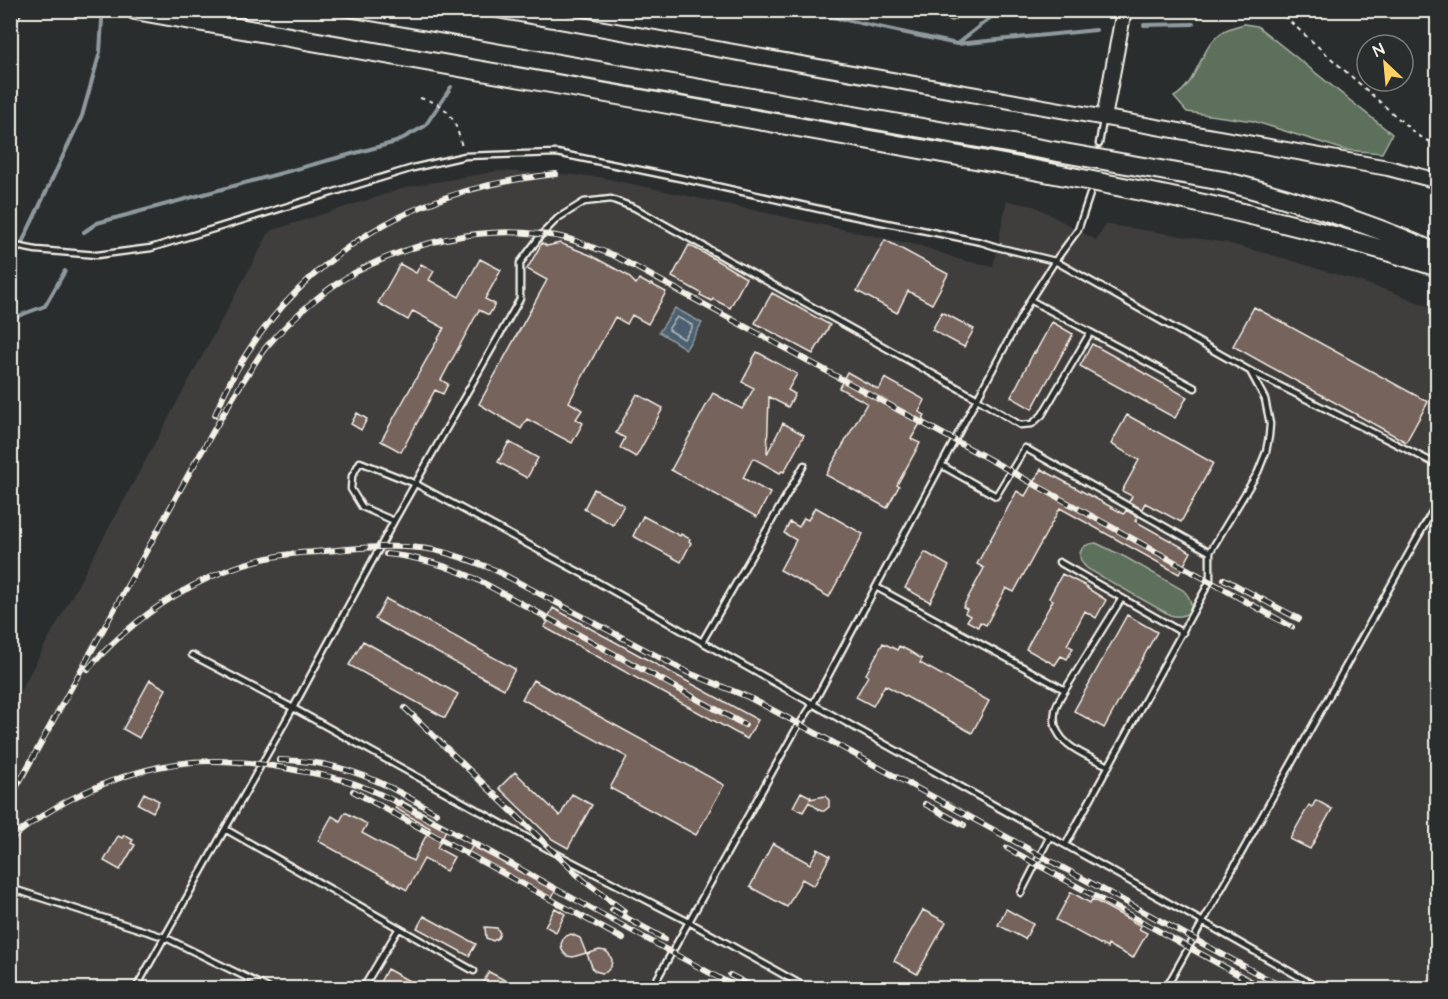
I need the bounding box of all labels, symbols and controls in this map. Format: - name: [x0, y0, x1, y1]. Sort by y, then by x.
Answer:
- north arrow: [1355, 33, 1415, 93]
- text: N: [1370, 38, 1388, 63]

